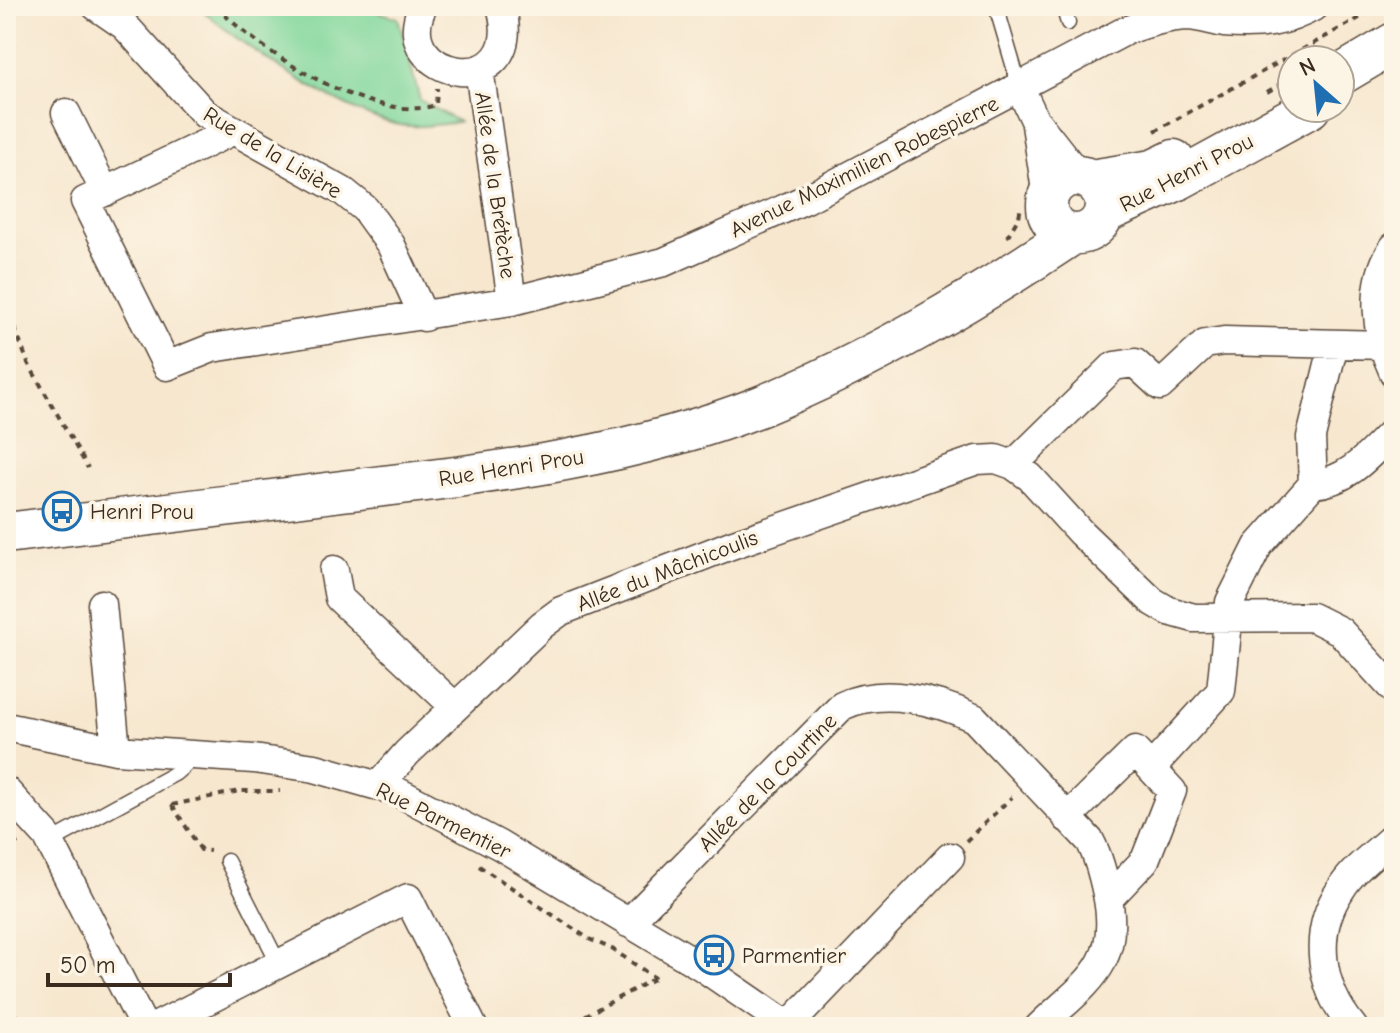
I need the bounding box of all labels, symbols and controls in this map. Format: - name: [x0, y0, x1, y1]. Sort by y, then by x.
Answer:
- north arrow: [1276, 44, 1356, 124]
- text: N: [1295, 52, 1320, 82]
- street label: Allée de la Brétèche: [469, 90, 521, 280]
- street label: Avenue Maximilien Robespierre: [726, 90, 1003, 243]
- street label: Rue de la Lisière: [199, 101, 346, 204]
- street label: Rue Henri Prou: [1115, 128, 1258, 218]
- street label: Rue Henri Prou: [437, 444, 586, 492]
- bus stop icon: Henri Prou: [41, 490, 83, 532]
- place label: Henri Prou: [90, 499, 194, 525]
- street label: Allée du Mâchicoulis: [573, 524, 761, 617]
- street label: Allée de la Courtine: [693, 708, 842, 857]
- street label: Rue Parmentier: [372, 777, 515, 865]
- bus stop icon: Parmentier: [693, 934, 735, 976]
- scale bar: [48, 937, 230, 987]
- place label: Parmentier: [742, 943, 846, 969]
- text: 50 m: [60, 951, 116, 979]

